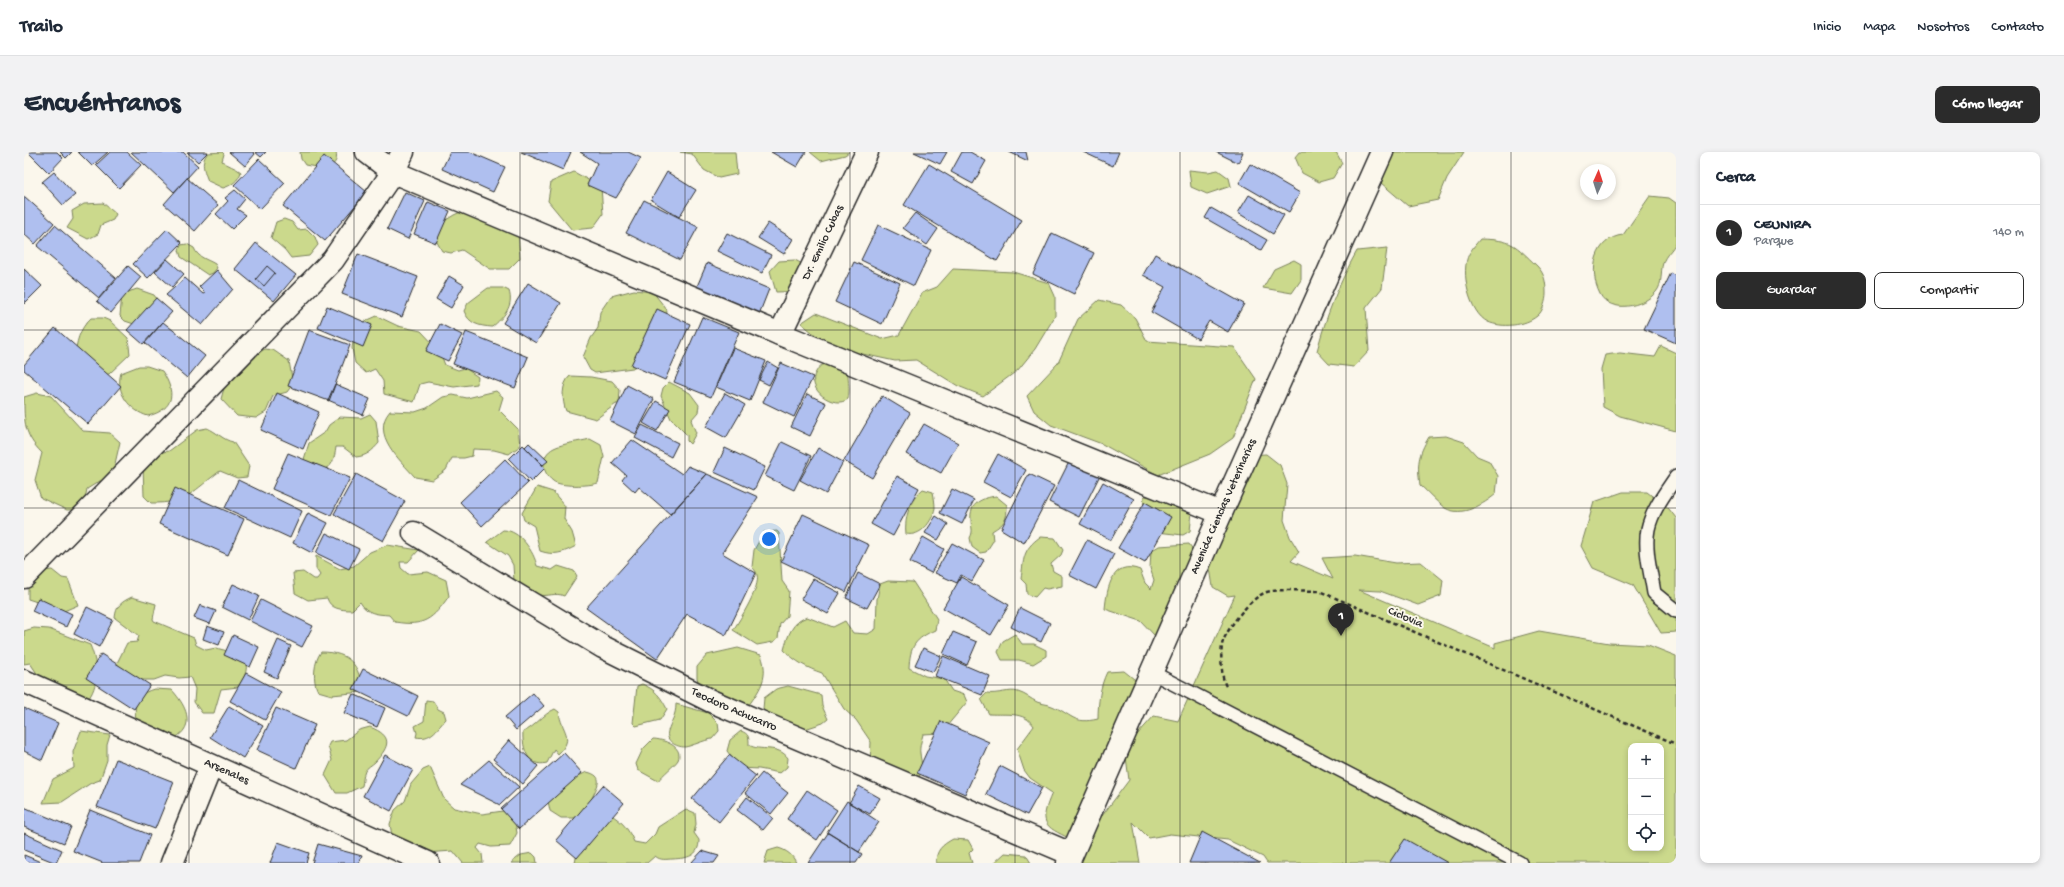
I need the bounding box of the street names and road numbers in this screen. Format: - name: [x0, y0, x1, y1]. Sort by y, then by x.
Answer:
- street label: Dr. Emilio Cubas: [799, 203, 848, 283]
- street label: Avenida Ciencias Veterinarias: [1188, 436, 1260, 576]
- street label: Ciclovia: [1385, 604, 1425, 632]
- street label: Teodoro Achucarro: [688, 685, 779, 735]
- street label: Arsenales: [202, 756, 252, 789]

